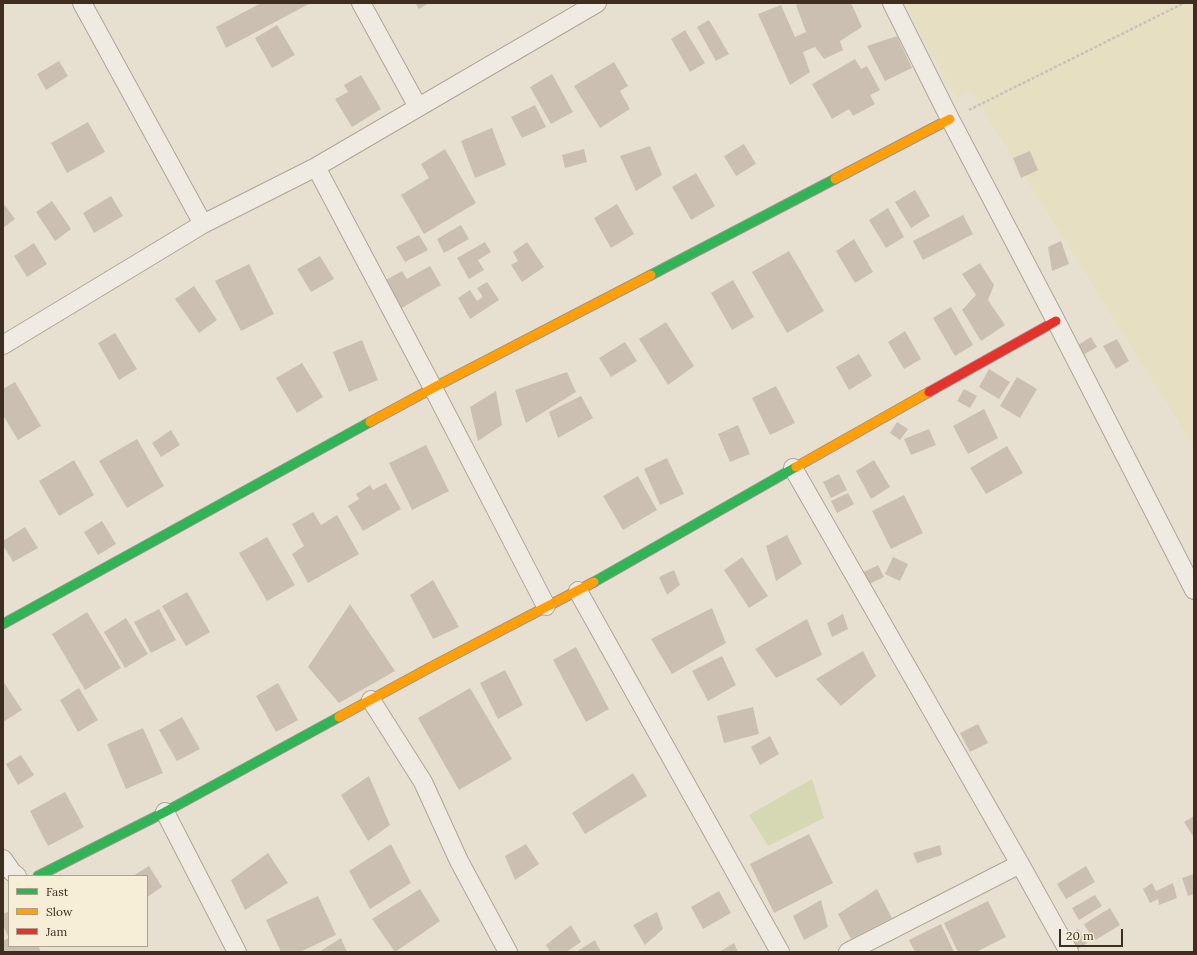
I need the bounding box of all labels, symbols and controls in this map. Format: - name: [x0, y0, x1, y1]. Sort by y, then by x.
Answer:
- legend: [8, 875, 148, 947]
- text: Fast: [46, 884, 69, 899]
- text: Slow: [46, 904, 73, 919]
- scale bar: [1061, 921, 1125, 947]
- text: Jam: [46, 924, 67, 939]
- text: 20 m: [1066, 928, 1094, 943]

